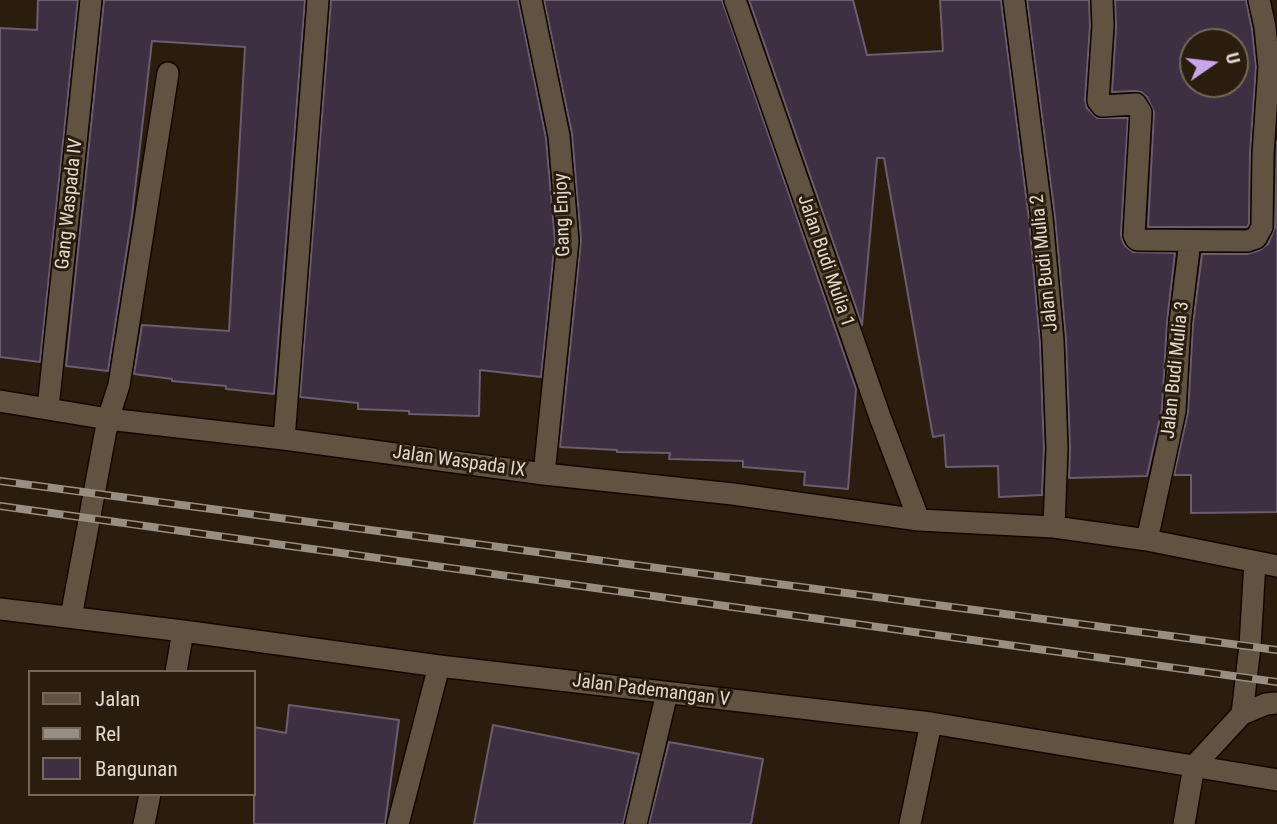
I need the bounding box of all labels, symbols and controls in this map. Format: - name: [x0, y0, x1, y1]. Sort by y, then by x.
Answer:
- north arrow: [1179, 28, 1249, 98]
- text: U: [1220, 50, 1245, 66]
- street label: Gang Waspada IV: [52, 137, 88, 271]
- street label: Gang Enjoy: [550, 173, 576, 257]
- street label: Jalan Budi Mulia 1: [792, 192, 858, 330]
- street label: Jalan Budi Mulia 2: [1026, 193, 1064, 333]
- street label: Jalan Budi Mulia 3: [1157, 300, 1195, 440]
- street label: Jalan Waspada IX: [391, 441, 527, 483]
- legend: [28, 670, 256, 796]
- street label: Jalan Pademangan V: [571, 670, 731, 712]
- text: Jalan: [95, 687, 140, 711]
- text: Rel: [95, 722, 121, 746]
- text: Bangunan: [95, 757, 178, 781]

